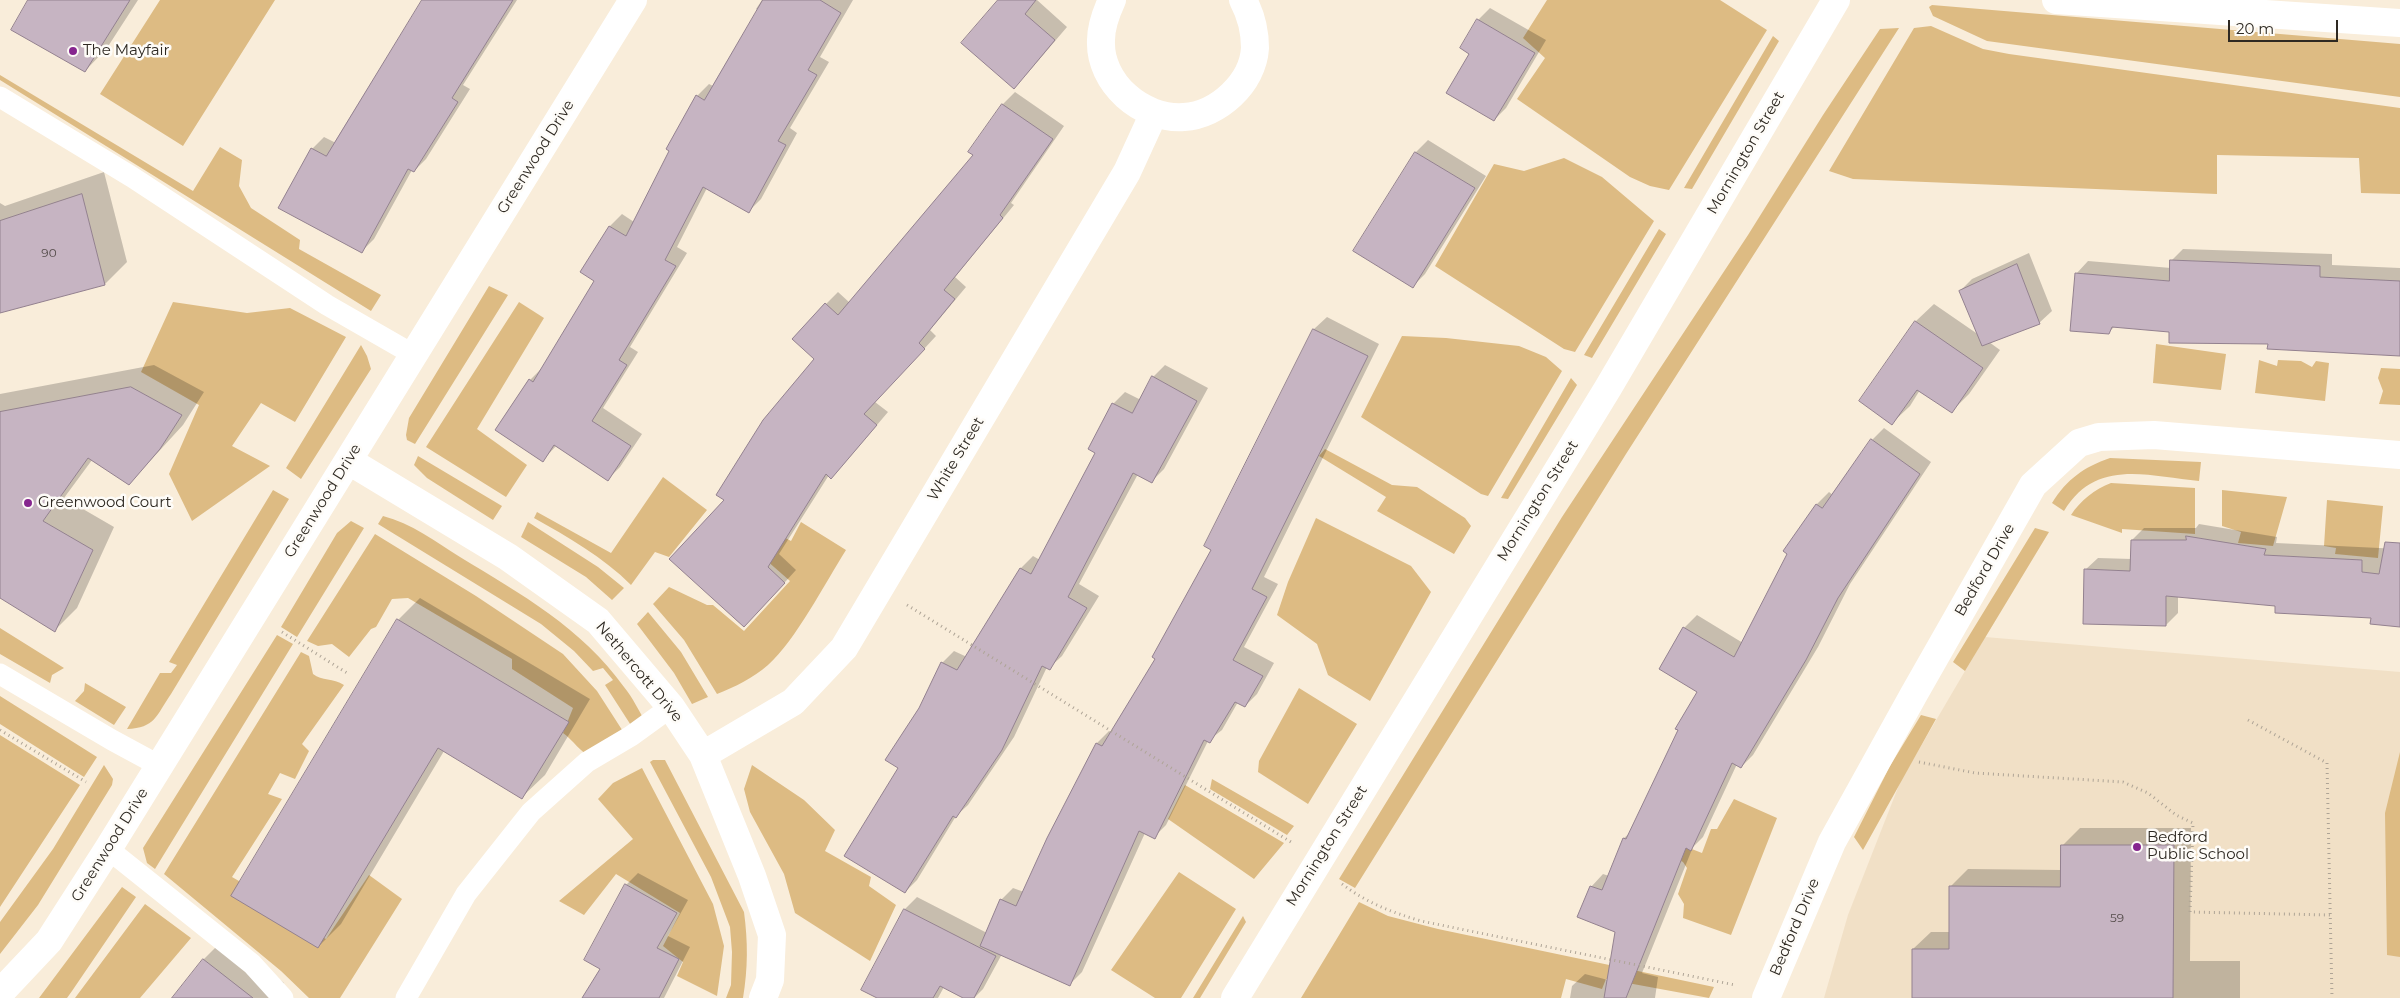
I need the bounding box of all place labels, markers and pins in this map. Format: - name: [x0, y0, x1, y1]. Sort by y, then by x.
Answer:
- place label: The Mayfair: [83, 42, 170, 60]
- marker: The Mayfair: [67, 45, 79, 57]
- place label: Greenwood Court: [38, 494, 172, 512]
- marker: Greenwood Court: [22, 497, 34, 509]
- place label: Bedford Public School: [2147, 829, 2249, 864]
- marker: Bedford Public School: [2131, 841, 2143, 853]

